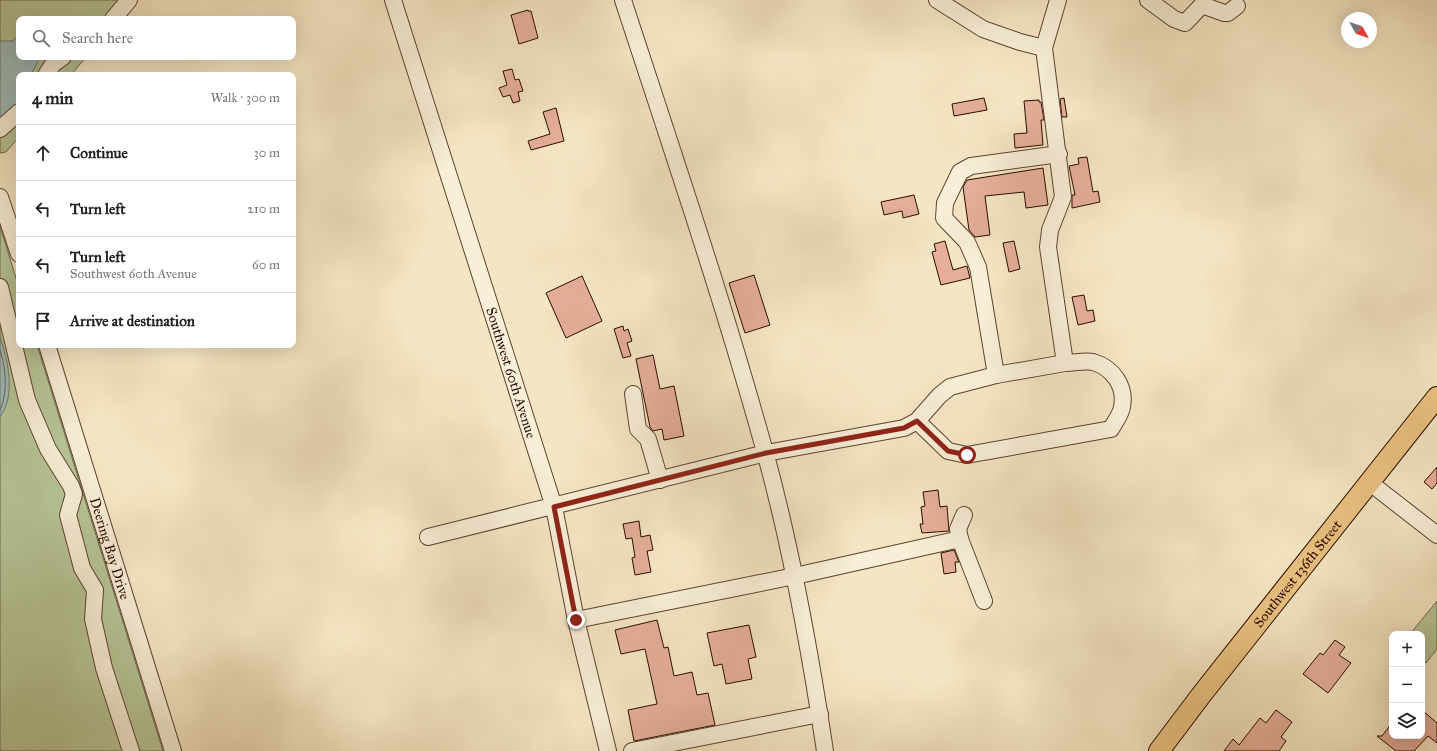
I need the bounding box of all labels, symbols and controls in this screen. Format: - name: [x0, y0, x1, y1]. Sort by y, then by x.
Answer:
- north arrow: [1341, 12, 1377, 48]
- search box: [16, 16, 296, 60]
- icon: search: [30, 27, 52, 49]
- text: Search here: [62, 29, 133, 47]
- text: 4 min: [32, 88, 73, 109]
- text: Walk · 300 m: [211, 90, 280, 106]
- icon: ahead: [32, 142, 54, 164]
- text: Continue: [70, 144, 128, 162]
- text: 30 m: [254, 145, 280, 161]
- icon: left: [32, 198, 54, 220]
- text: Turn left: [70, 200, 126, 218]
- text: 210 m: [247, 201, 280, 217]
- text: Turn left: [70, 248, 126, 266]
- icon: left: [32, 254, 54, 276]
- text: 60 m: [252, 257, 280, 273]
- text: Southwest 60th Avenue: [70, 266, 197, 282]
- street label: Southwest 60th Avenue: [483, 305, 540, 440]
- icon: arrive: [32, 310, 54, 332]
- text: Arrive at destination: [70, 312, 195, 330]
- route start: [958, 446, 976, 464]
- street label: Deering Bay Drive: [86, 495, 134, 602]
- street label: Southwest 136th Street: [1250, 516, 1345, 631]
- route end: [567, 611, 585, 629]
- map controls: [1389, 631, 1425, 739]
- button: +: [1389, 631, 1425, 667]
- button: −: [1389, 667, 1425, 703]
- button: layers: [1389, 703, 1425, 739]

